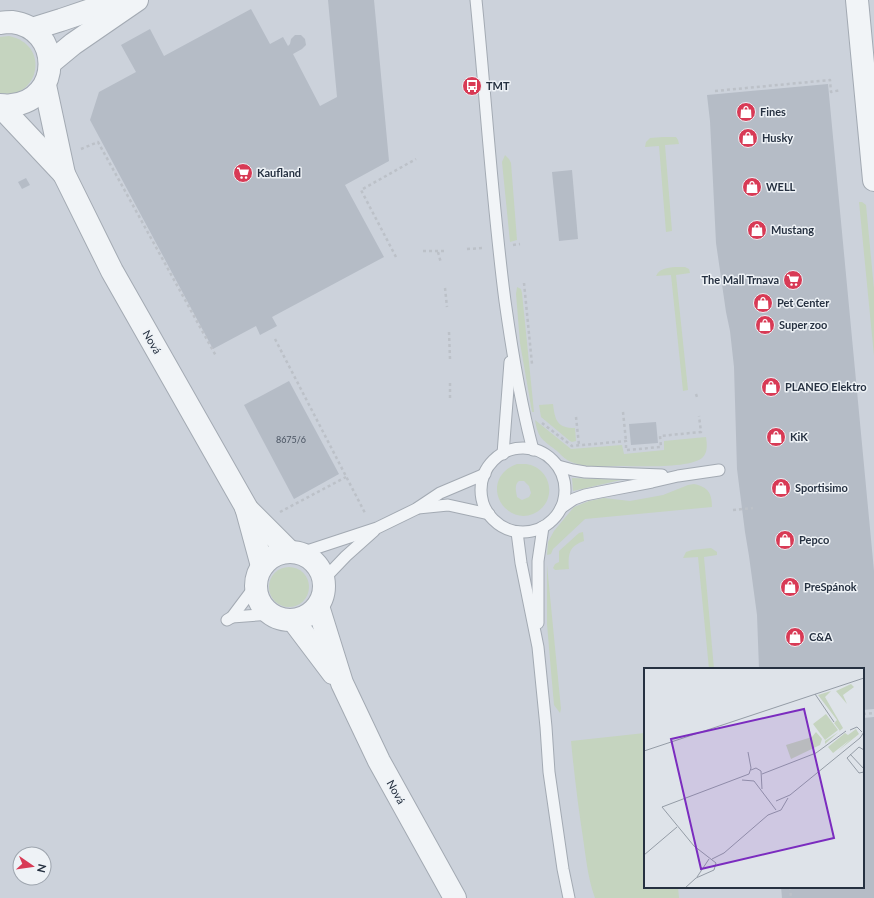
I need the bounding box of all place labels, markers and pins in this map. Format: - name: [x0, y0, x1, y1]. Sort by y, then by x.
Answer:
- bus stop icon: TMT: [461, 75, 483, 97]
- place label: TMT: [486, 79, 510, 92]
- shop icon: Fines: [735, 101, 757, 123]
- place label: Fines: [760, 105, 786, 118]
- shop icon: Husky: [737, 127, 759, 149]
- place label: Husky: [762, 131, 793, 144]
- supermarket icon: Kaufland: [232, 162, 254, 184]
- place label: Kaufland: [257, 166, 301, 179]
- shop icon: WELL: [741, 176, 763, 198]
- place label: WELL: [766, 180, 796, 193]
- shop icon: Mustang: [746, 219, 768, 241]
- place label: Mustang: [771, 223, 814, 236]
- supermarket icon: The Mall Trnava: [782, 269, 804, 291]
- place label: The Mall Trnava: [702, 273, 779, 286]
- shop icon: Pet Center: [752, 292, 774, 314]
- place label: Pet Center: [777, 296, 830, 309]
- shop icon: Super zoo: [754, 314, 776, 336]
- place label: Super zoo: [779, 318, 827, 331]
- shop icon: PLANEO Elektro: [760, 376, 782, 398]
- place label: PLANEO Elektro: [785, 380, 867, 393]
- shop icon: KiK: [765, 426, 787, 448]
- place label: KiK: [790, 430, 808, 443]
- shop icon: Sportisimo: [770, 477, 792, 499]
- place label: Sportisimo: [795, 481, 848, 494]
- shop icon: Pepco: [774, 529, 796, 551]
- place label: Pepco: [799, 533, 829, 546]
- shop icon: PreSpánok: [779, 576, 801, 598]
- place label: PreSpánok: [804, 580, 857, 593]
- shop icon: C&A: [784, 626, 806, 648]
- place label: C&A: [809, 630, 833, 643]

